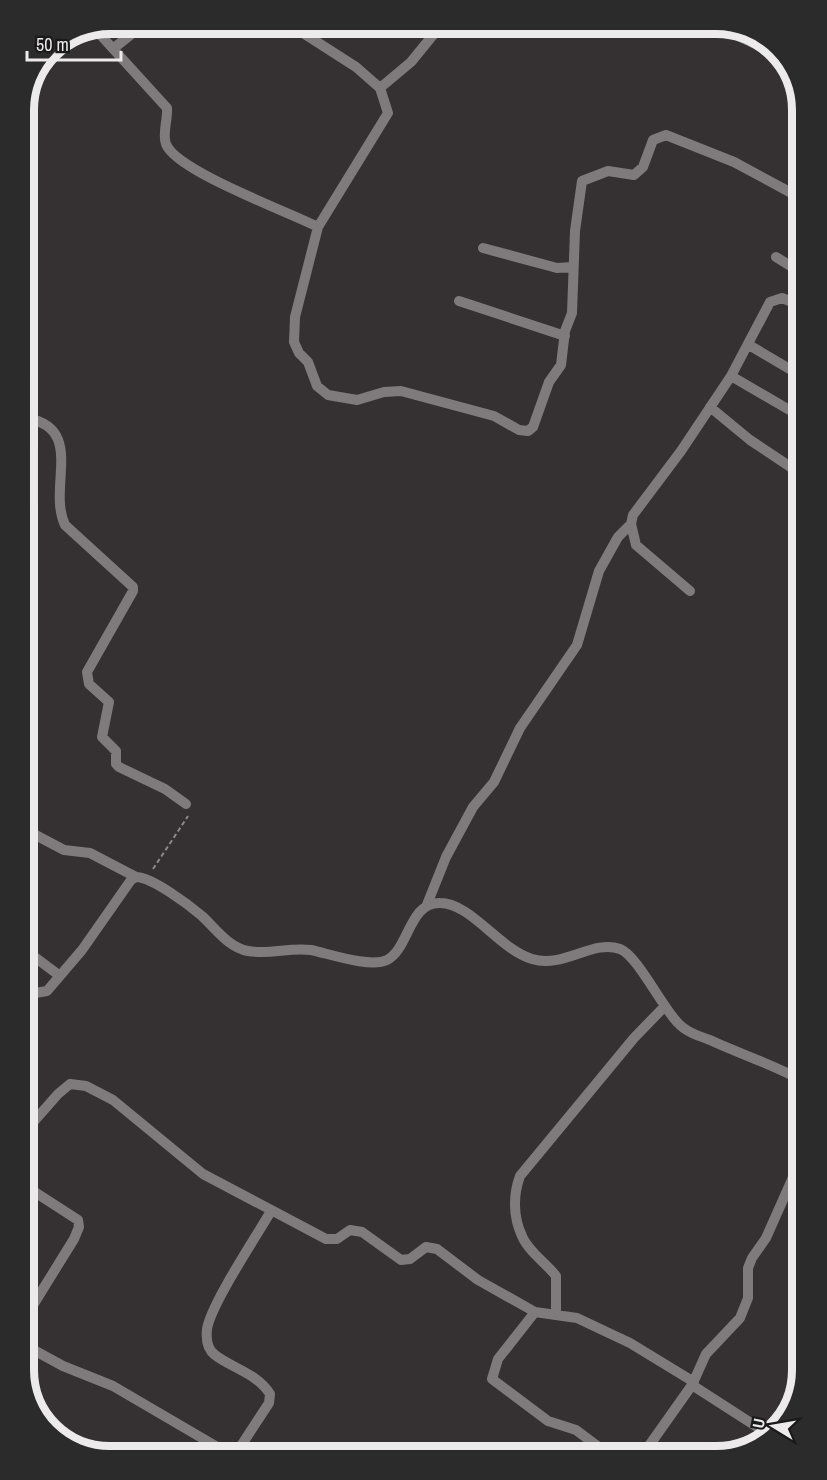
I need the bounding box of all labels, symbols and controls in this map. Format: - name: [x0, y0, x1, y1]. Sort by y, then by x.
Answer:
- scale bar: [27, 24, 122, 62]
- text: 50 m: [36, 32, 69, 57]
- north arrow: [743, 1396, 803, 1456]
- text: U: [747, 1416, 770, 1430]

